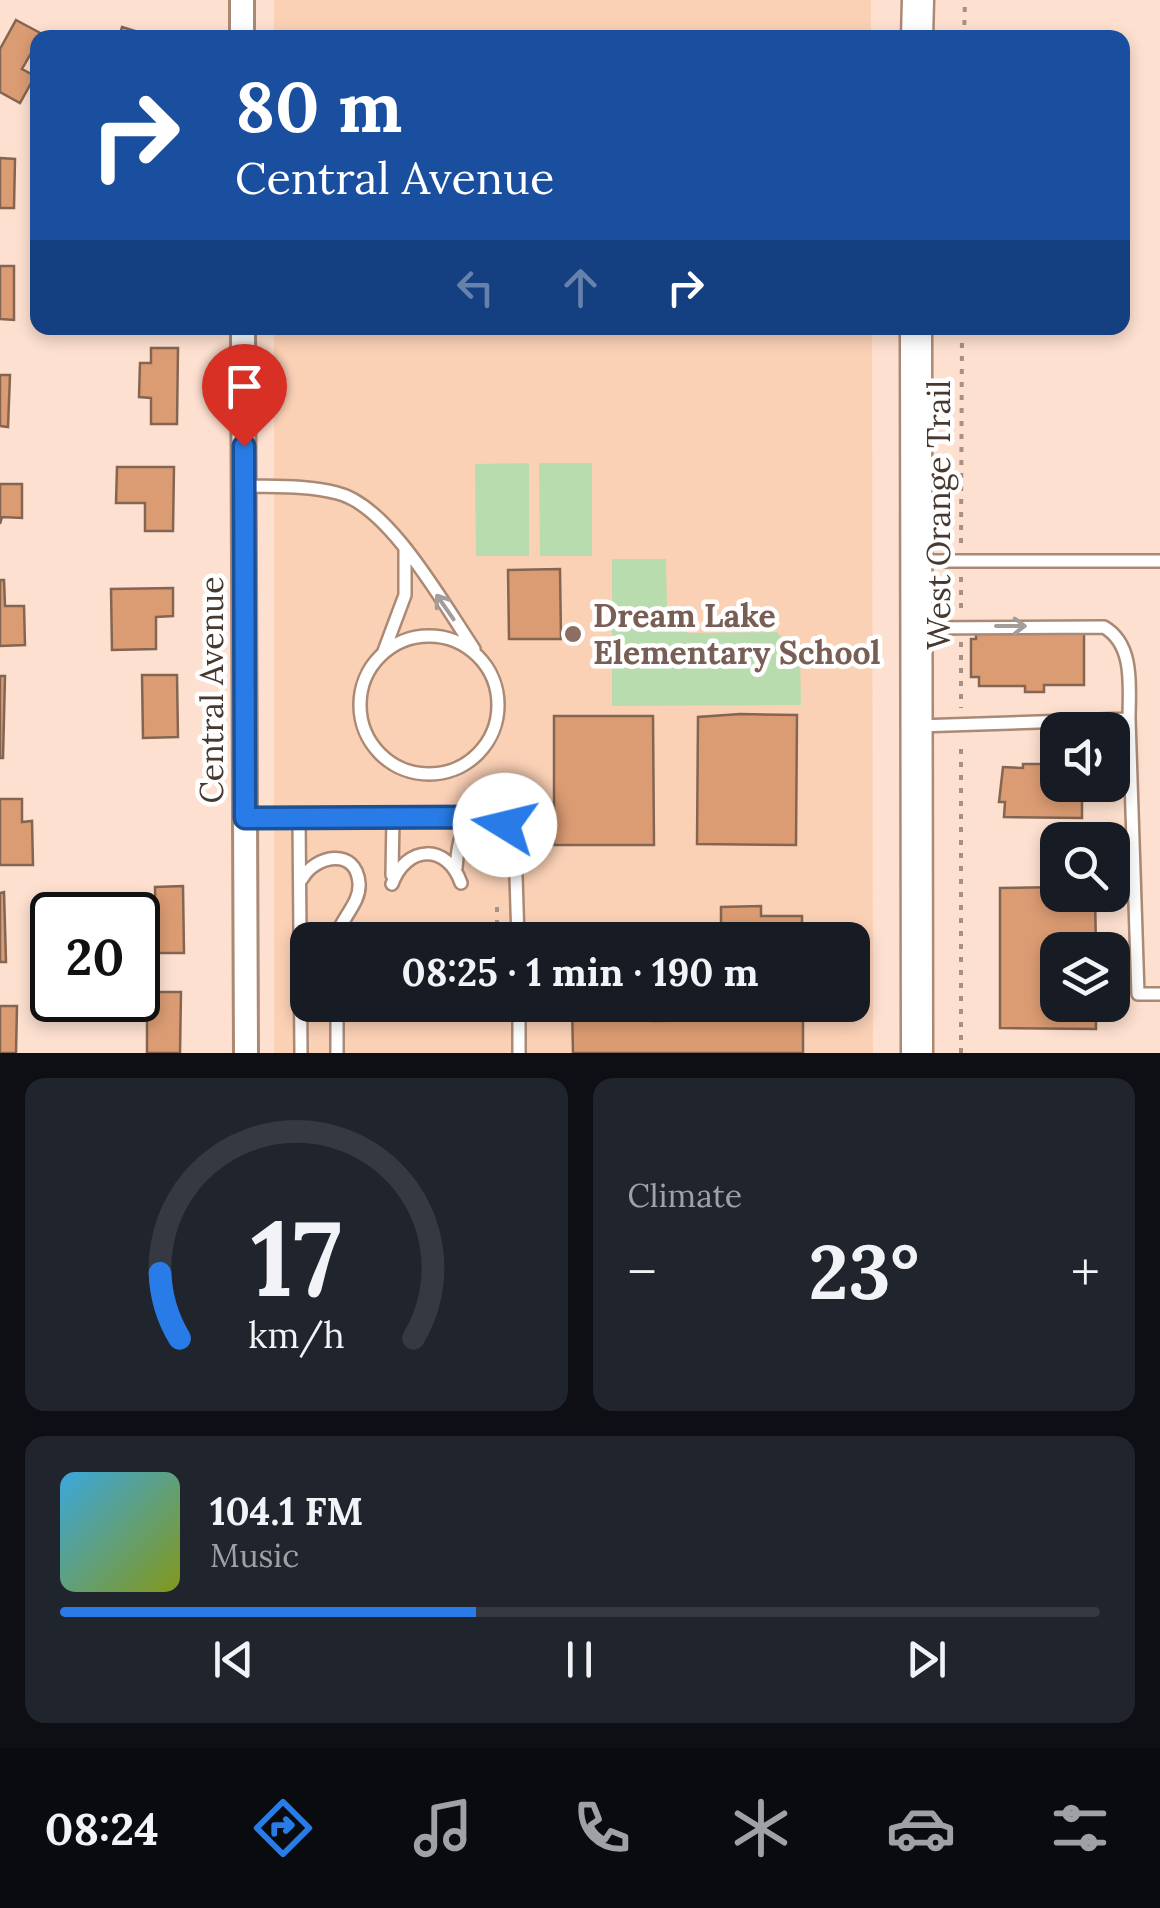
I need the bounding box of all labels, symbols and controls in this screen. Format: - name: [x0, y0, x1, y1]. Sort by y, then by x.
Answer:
- text: 80 m: [235, 62, 402, 151]
- icon: right: [70, 70, 200, 200]
- text: Central Avenue: [235, 149, 554, 206]
- icon: left: [448, 260, 503, 315]
- icon: ahead: [553, 260, 608, 315]
- icon: right: [658, 260, 713, 315]
- pin: [202, 344, 287, 447]
- icon: arrive: [217, 359, 272, 414]
- street label: West Orange Trail: [918, 380, 959, 650]
- street label: Central Avenue: [191, 576, 232, 804]
- one-way arrow: [435, 594, 456, 622]
- place label: Dream Lake Elementary School: [593, 595, 881, 673]
- one-way arrow: [994, 616, 1027, 636]
- marker: Dream Lake Elementary School: [562, 623, 584, 645]
- map controls: [1040, 712, 1130, 1022]
- button: sound: [1040, 712, 1130, 802]
- position arrow: [453, 773, 557, 877]
- button: search: [1040, 822, 1130, 912]
- speed limit sign: 20: [30, 892, 160, 1022]
- button: layers: [1040, 932, 1130, 1022]
- text: 08:25 · 1 min · 190 m: [402, 948, 758, 996]
- text: Climate: [628, 1175, 742, 1216]
- text: 17: [251, 1191, 342, 1324]
- text: 23°: [808, 1224, 919, 1320]
- text: −: [628, 1237, 657, 1307]
- text: +: [1071, 1237, 1100, 1307]
- text: km/h: [248, 1312, 345, 1358]
- text: 104.1 FM: [210, 1487, 363, 1535]
- text: Music: [210, 1535, 299, 1576]
- icon: previous: [206, 1632, 261, 1687]
- icon: pause: [552, 1632, 607, 1687]
- icon: next: [899, 1632, 954, 1687]
- icon: directions: [248, 1793, 318, 1863]
- icon: music: [408, 1793, 478, 1863]
- icon: phone: [567, 1793, 637, 1863]
- icon: climate: [726, 1793, 796, 1863]
- icon: car: [886, 1793, 956, 1863]
- icon: filters: [1045, 1793, 1115, 1863]
- text: 08:24: [45, 1800, 159, 1857]

